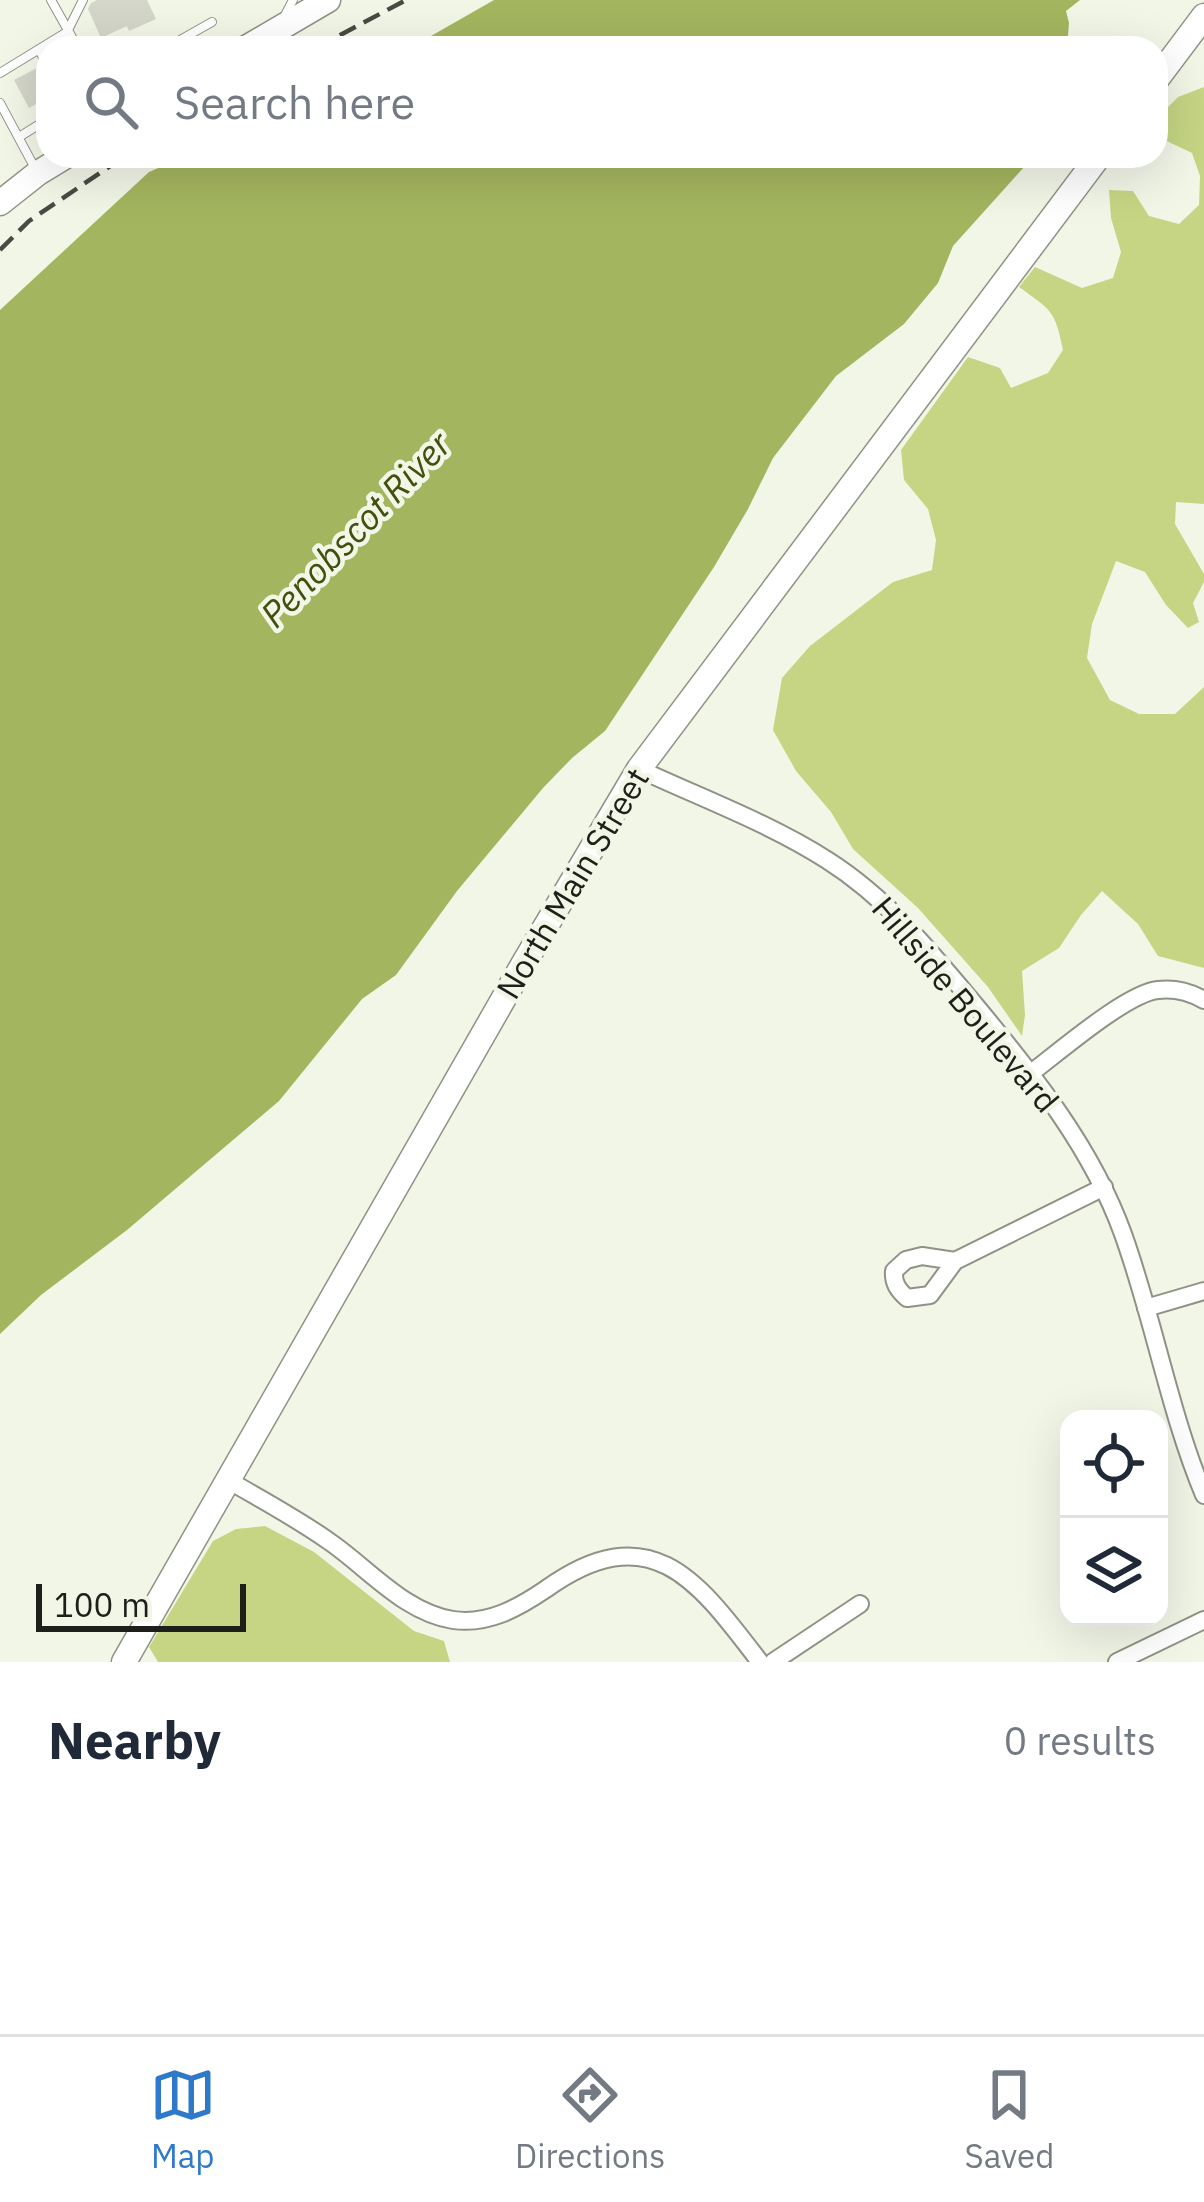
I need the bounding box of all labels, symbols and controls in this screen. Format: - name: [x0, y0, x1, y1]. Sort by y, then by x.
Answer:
- search box: [36, 36, 1168, 168]
- icon: search: [78, 69, 144, 135]
- text: Search here: [174, 73, 415, 131]
- water label: Penobscot River: [250, 421, 461, 637]
- street label: North Main Street: [486, 760, 658, 1006]
- street label: Hillside Boulevard: [863, 887, 1069, 1121]
- map controls: [1060, 1410, 1168, 1626]
- button: locate: [1060, 1410, 1168, 1518]
- button: layers: [1060, 1518, 1168, 1626]
- scale bar: [36, 1578, 246, 1631]
- text: 100 m: [54, 1583, 150, 1626]
- text: Nearby: [48, 1707, 221, 1773]
- text: 0 results: [1004, 1715, 1156, 1766]
- tab: Map: [150, 2062, 216, 2177]
- tab: Directions: [515, 2062, 665, 2177]
- tab: Saved: [965, 2062, 1054, 2177]

